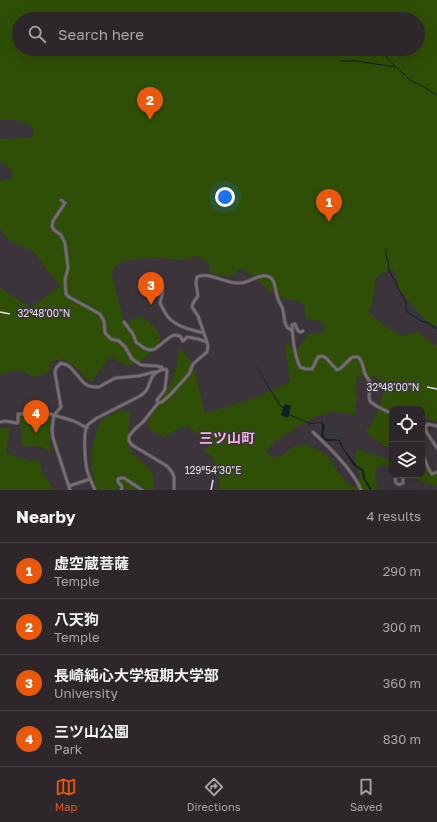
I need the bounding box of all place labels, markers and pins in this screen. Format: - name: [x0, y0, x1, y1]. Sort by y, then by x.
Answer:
- pin: 2: [137, 87, 163, 120]
- pin: 1: [316, 189, 342, 222]
- pin: 3: [138, 272, 164, 305]
- pin: 4: [23, 400, 49, 433]

